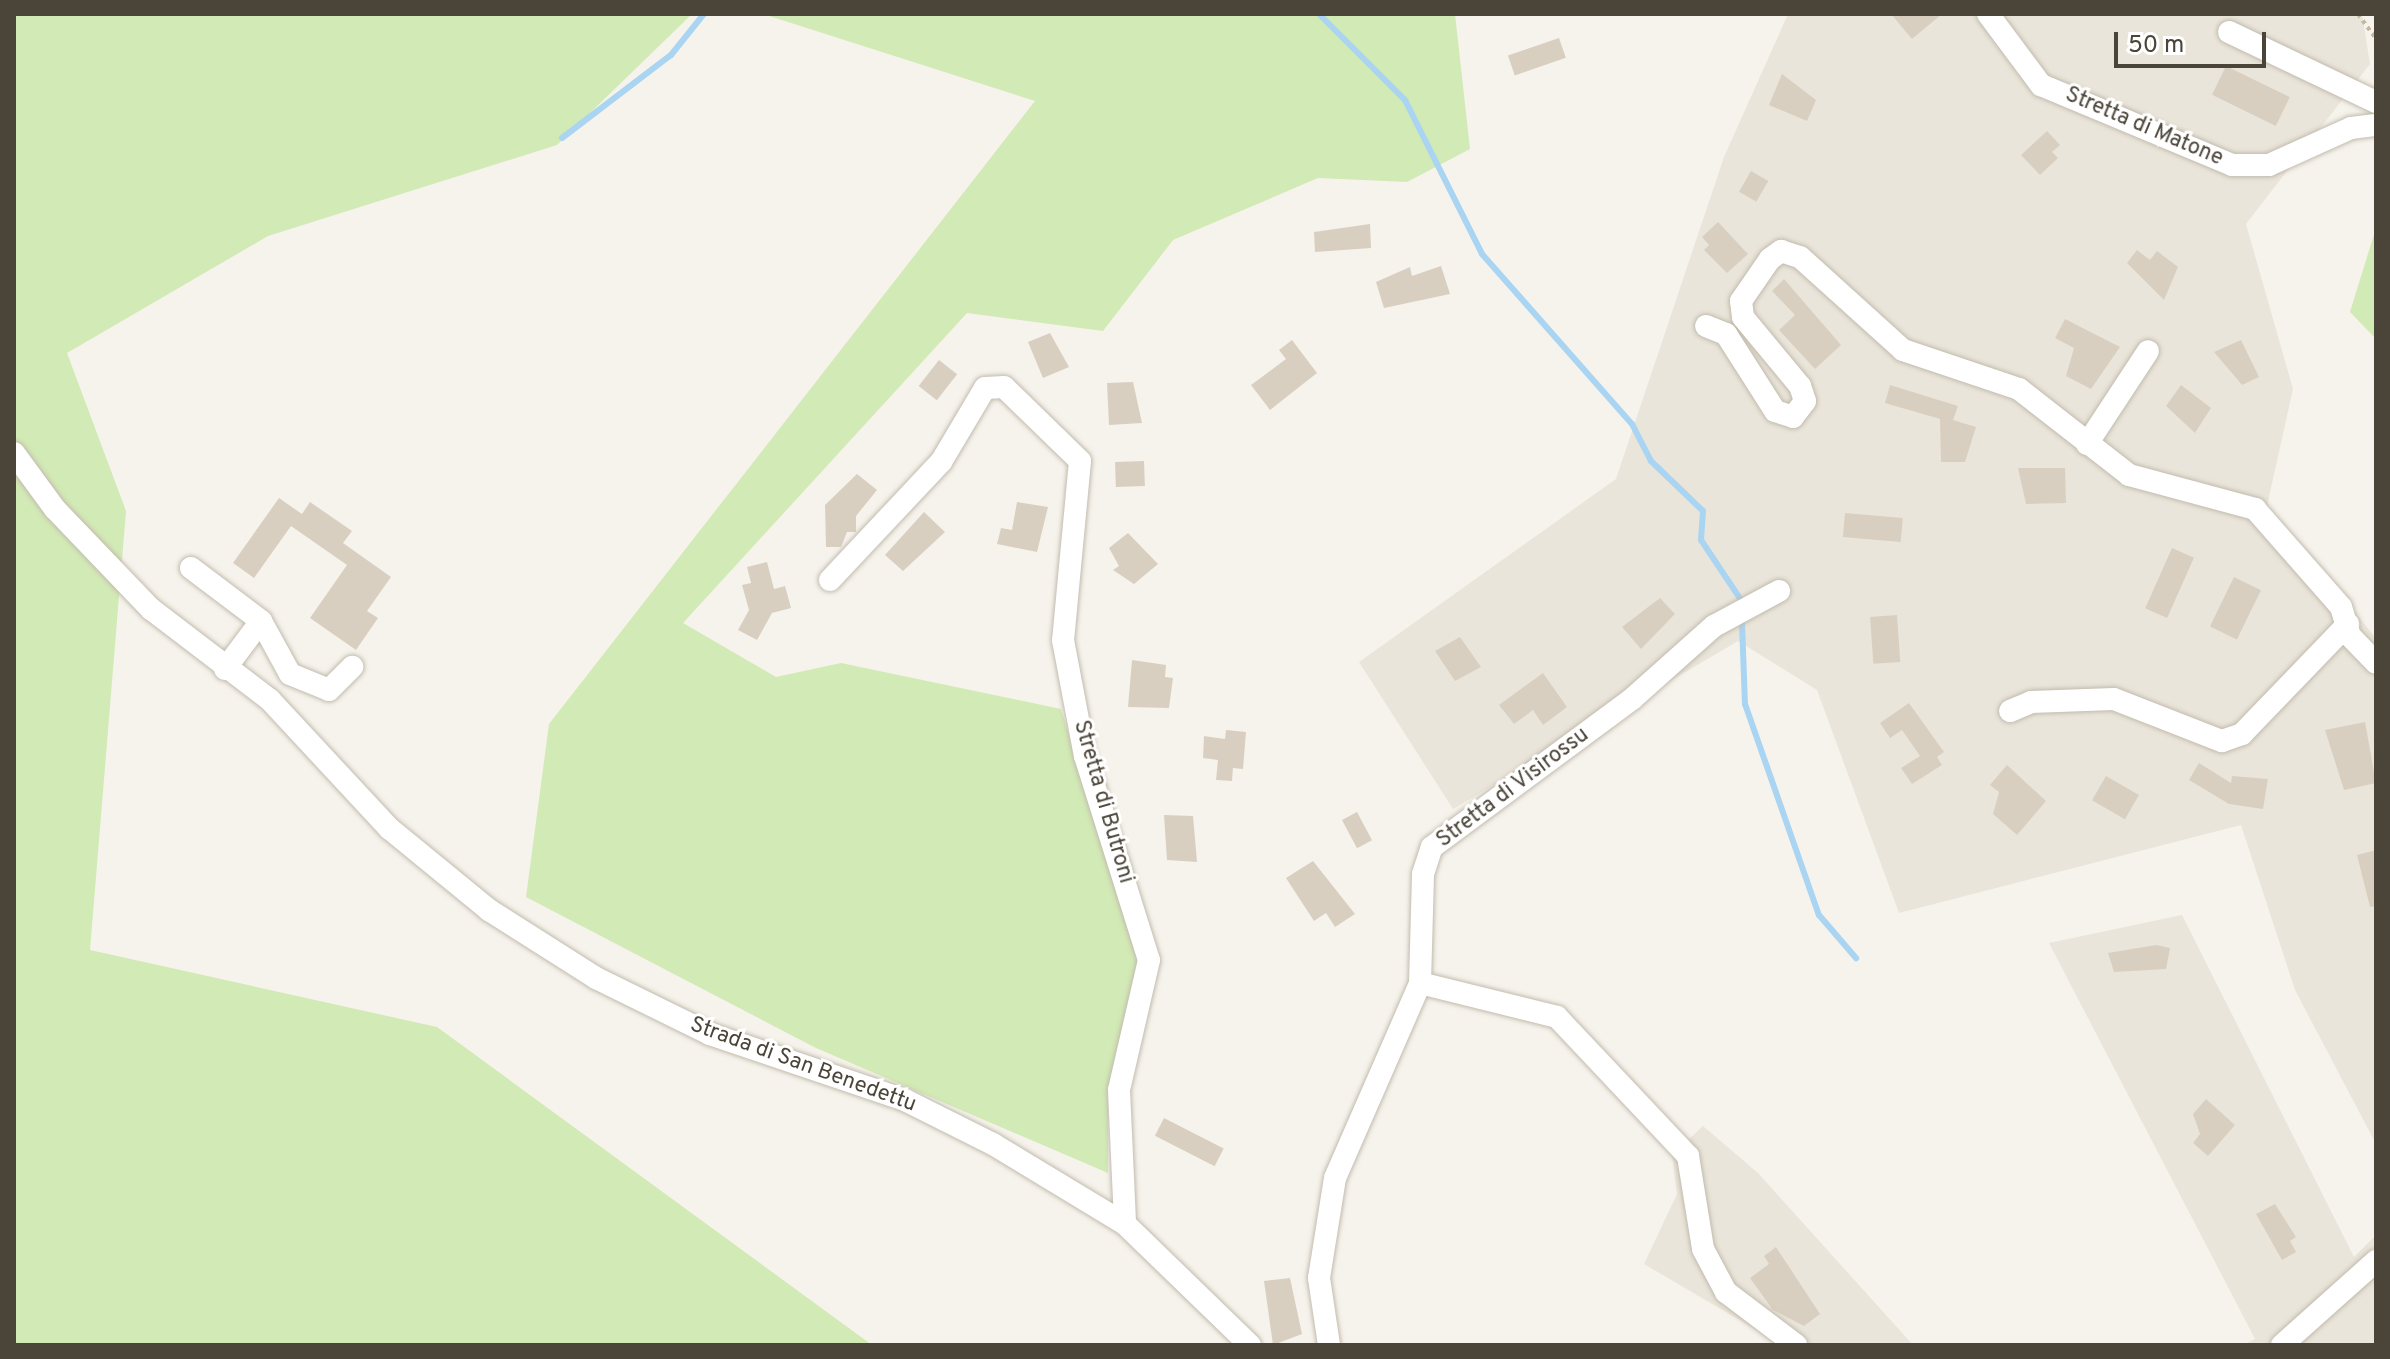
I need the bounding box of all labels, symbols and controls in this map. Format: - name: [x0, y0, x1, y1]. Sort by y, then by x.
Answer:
- scale bar: [2118, 16, 2270, 66]
- text: 50 m: [2128, 31, 2184, 61]
- street label: Stretta di Matone: [2061, 82, 2227, 172]
- street label: Stretta di Butroni: [1067, 717, 1139, 887]
- street label: Stretta di Visirossu: [1431, 722, 1595, 854]
- street label: Strada di San Benedettu: [686, 1012, 920, 1118]

